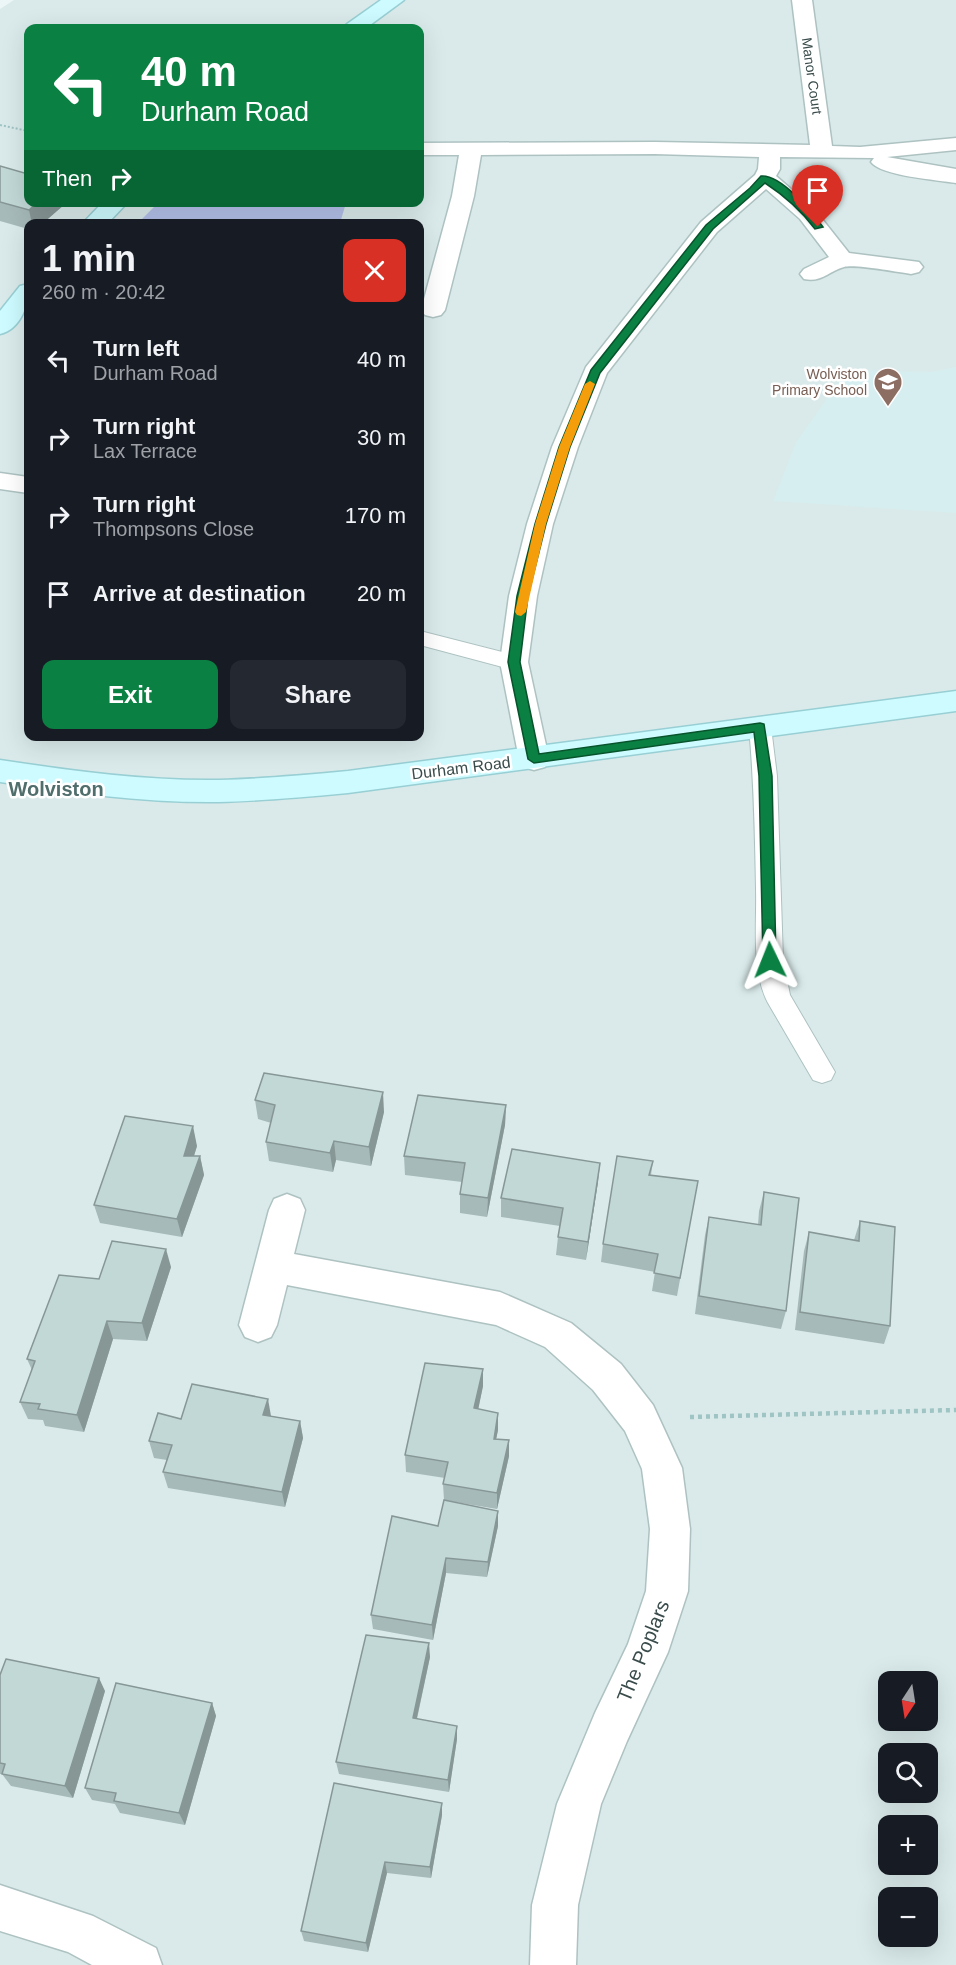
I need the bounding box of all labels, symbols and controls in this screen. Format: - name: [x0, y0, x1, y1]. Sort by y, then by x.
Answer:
- street label: Manor Court: [799, 36, 825, 116]
- icon: left: [42, 48, 120, 126]
- text: 40 m: [141, 48, 237, 95]
- text: Durham Road: [141, 97, 309, 127]
- icon: right: [104, 162, 137, 195]
- pin: [792, 165, 843, 227]
- text: Then: [42, 166, 92, 191]
- icon: arrive: [801, 174, 834, 207]
- text: 1 min: [42, 238, 136, 279]
- button: close: [343, 239, 406, 302]
- text: 260 m · 20:42: [42, 281, 165, 303]
- text: Turn left: [93, 336, 179, 361]
- icon: left: [42, 344, 75, 377]
- text: 40 m: [357, 347, 406, 372]
- text: Durham Road: [93, 362, 218, 384]
- place label: Wolviston Primary School: [772, 366, 867, 398]
- school or university icon: Wolviston Primary School: [872, 366, 904, 408]
- text: Turn right: [93, 414, 195, 439]
- icon: right: [42, 422, 75, 455]
- text: 30 m: [357, 425, 406, 450]
- text: Lax Terrace: [93, 440, 197, 462]
- text: Turn right: [93, 492, 195, 517]
- icon: right: [42, 500, 75, 533]
- text: 170 m: [345, 503, 406, 528]
- text: Thompsons Close: [93, 518, 254, 540]
- icon: arrive: [42, 578, 75, 611]
- text: Arrive at destination: [93, 581, 306, 606]
- text: 20 m: [357, 581, 406, 606]
- button: Exit: [42, 660, 218, 729]
- button: Share: [230, 660, 406, 729]
- street label: Durham Road: [411, 753, 511, 783]
- district label: Wolviston: [8, 778, 104, 800]
- position arrow: [738, 928, 802, 992]
- street label: The Poplars: [613, 1597, 673, 1705]
- north arrow: [878, 1671, 938, 1731]
- map controls: [878, 1671, 938, 1947]
- button: search: [878, 1743, 938, 1803]
- button: +: [878, 1815, 938, 1875]
- button: −: [878, 1887, 938, 1947]

